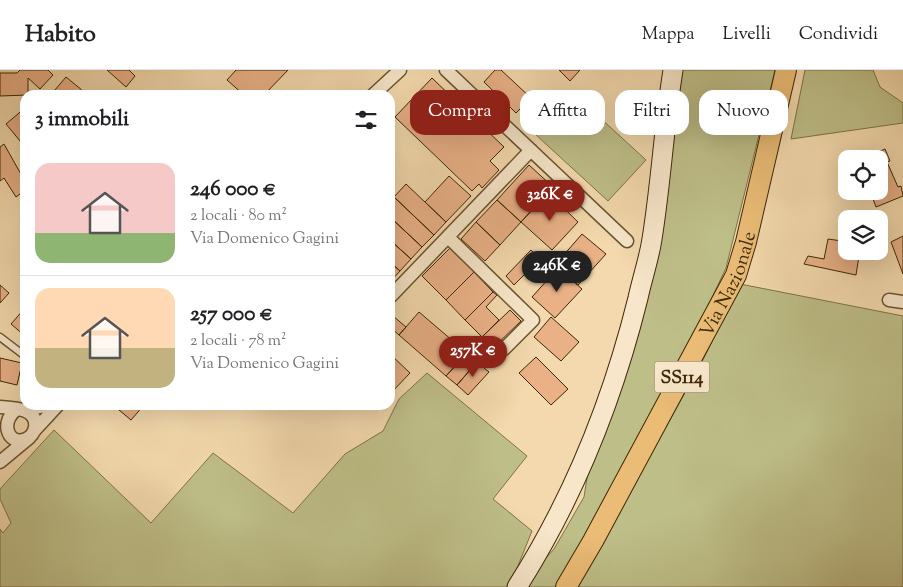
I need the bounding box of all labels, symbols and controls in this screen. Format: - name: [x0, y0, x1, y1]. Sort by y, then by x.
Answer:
- text: Habito: [25, 18, 96, 52]
- text: Mappa: [642, 22, 695, 48]
- text: Livelli: [723, 22, 771, 48]
- text: Condividi: [799, 22, 878, 48]
- chip: Compra: [410, 90, 510, 135]
- chip: Affitta: [520, 90, 605, 135]
- chip: Filtri: [615, 90, 689, 135]
- chip: Nuovo: [699, 90, 788, 135]
- text: 3 immobili: [35, 105, 129, 135]
- icon: filters: [352, 106, 380, 134]
- map controls: [838, 150, 888, 260]
- button: locate: [838, 150, 888, 200]
- text: 246 000 €: [190, 175, 276, 205]
- pin: 326K €: [509, 180, 591, 222]
- icon: home: [75, 183, 135, 243]
- text: 326K €: [527, 184, 573, 207]
- text: 2 locali · 80 m²: [190, 205, 287, 228]
- button: layers: [838, 210, 888, 260]
- text: Via Domenico Gagini: [190, 228, 339, 251]
- street label: Via Nazionale: [694, 229, 764, 342]
- pin: 246K €: [516, 250, 598, 293]
- text: 246K €: [533, 255, 581, 278]
- text: 257 000 €: [190, 300, 273, 330]
- icon: home: [75, 308, 135, 368]
- text: 2 locali · 78 m²: [190, 330, 286, 353]
- pin: 257K €: [432, 336, 514, 378]
- text: 257K €: [450, 340, 496, 363]
- text: Via Domenico Gagini: [190, 353, 339, 376]
- road number: SS114: [654, 362, 710, 392]

